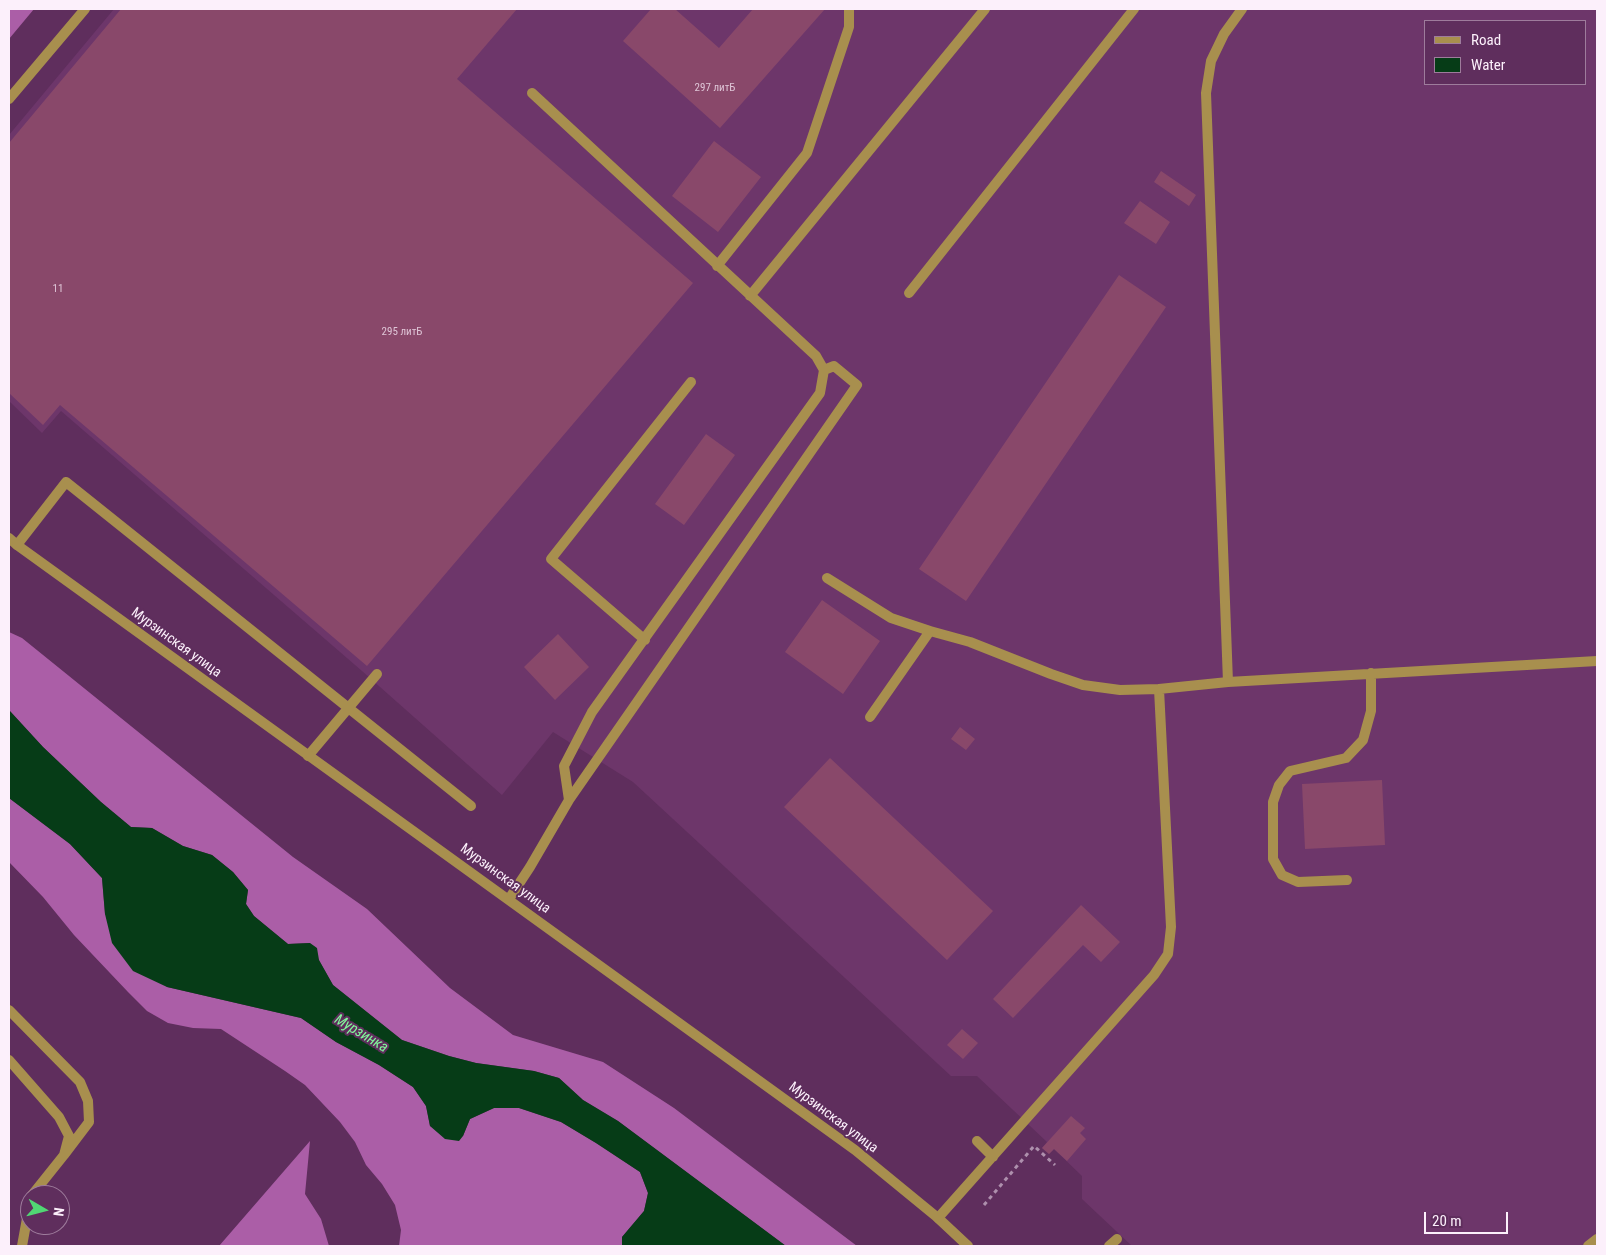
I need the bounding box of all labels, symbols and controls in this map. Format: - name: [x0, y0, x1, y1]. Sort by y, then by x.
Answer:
- legend: [1424, 20, 1586, 85]
- text: Road: [1471, 31, 1501, 49]
- text: Water: [1471, 56, 1505, 74]
- house number: 297 литБ: [695, 81, 735, 95]
- house number: 11: [53, 282, 63, 296]
- house number: 295 литБ: [382, 325, 422, 339]
- street label: Мурзинская улица: [128, 605, 224, 681]
- street label: Мурзинская улица: [457, 841, 553, 917]
- water label: Мурзинка: [331, 1011, 391, 1057]
- street label: Мурзинская улица: [785, 1079, 881, 1157]
- north arrow: [20, 1185, 70, 1235]
- scale bar: [1426, 1202, 1510, 1234]
- text: N: [50, 1207, 67, 1217]
- text: 20 m: [1432, 1212, 1462, 1230]

